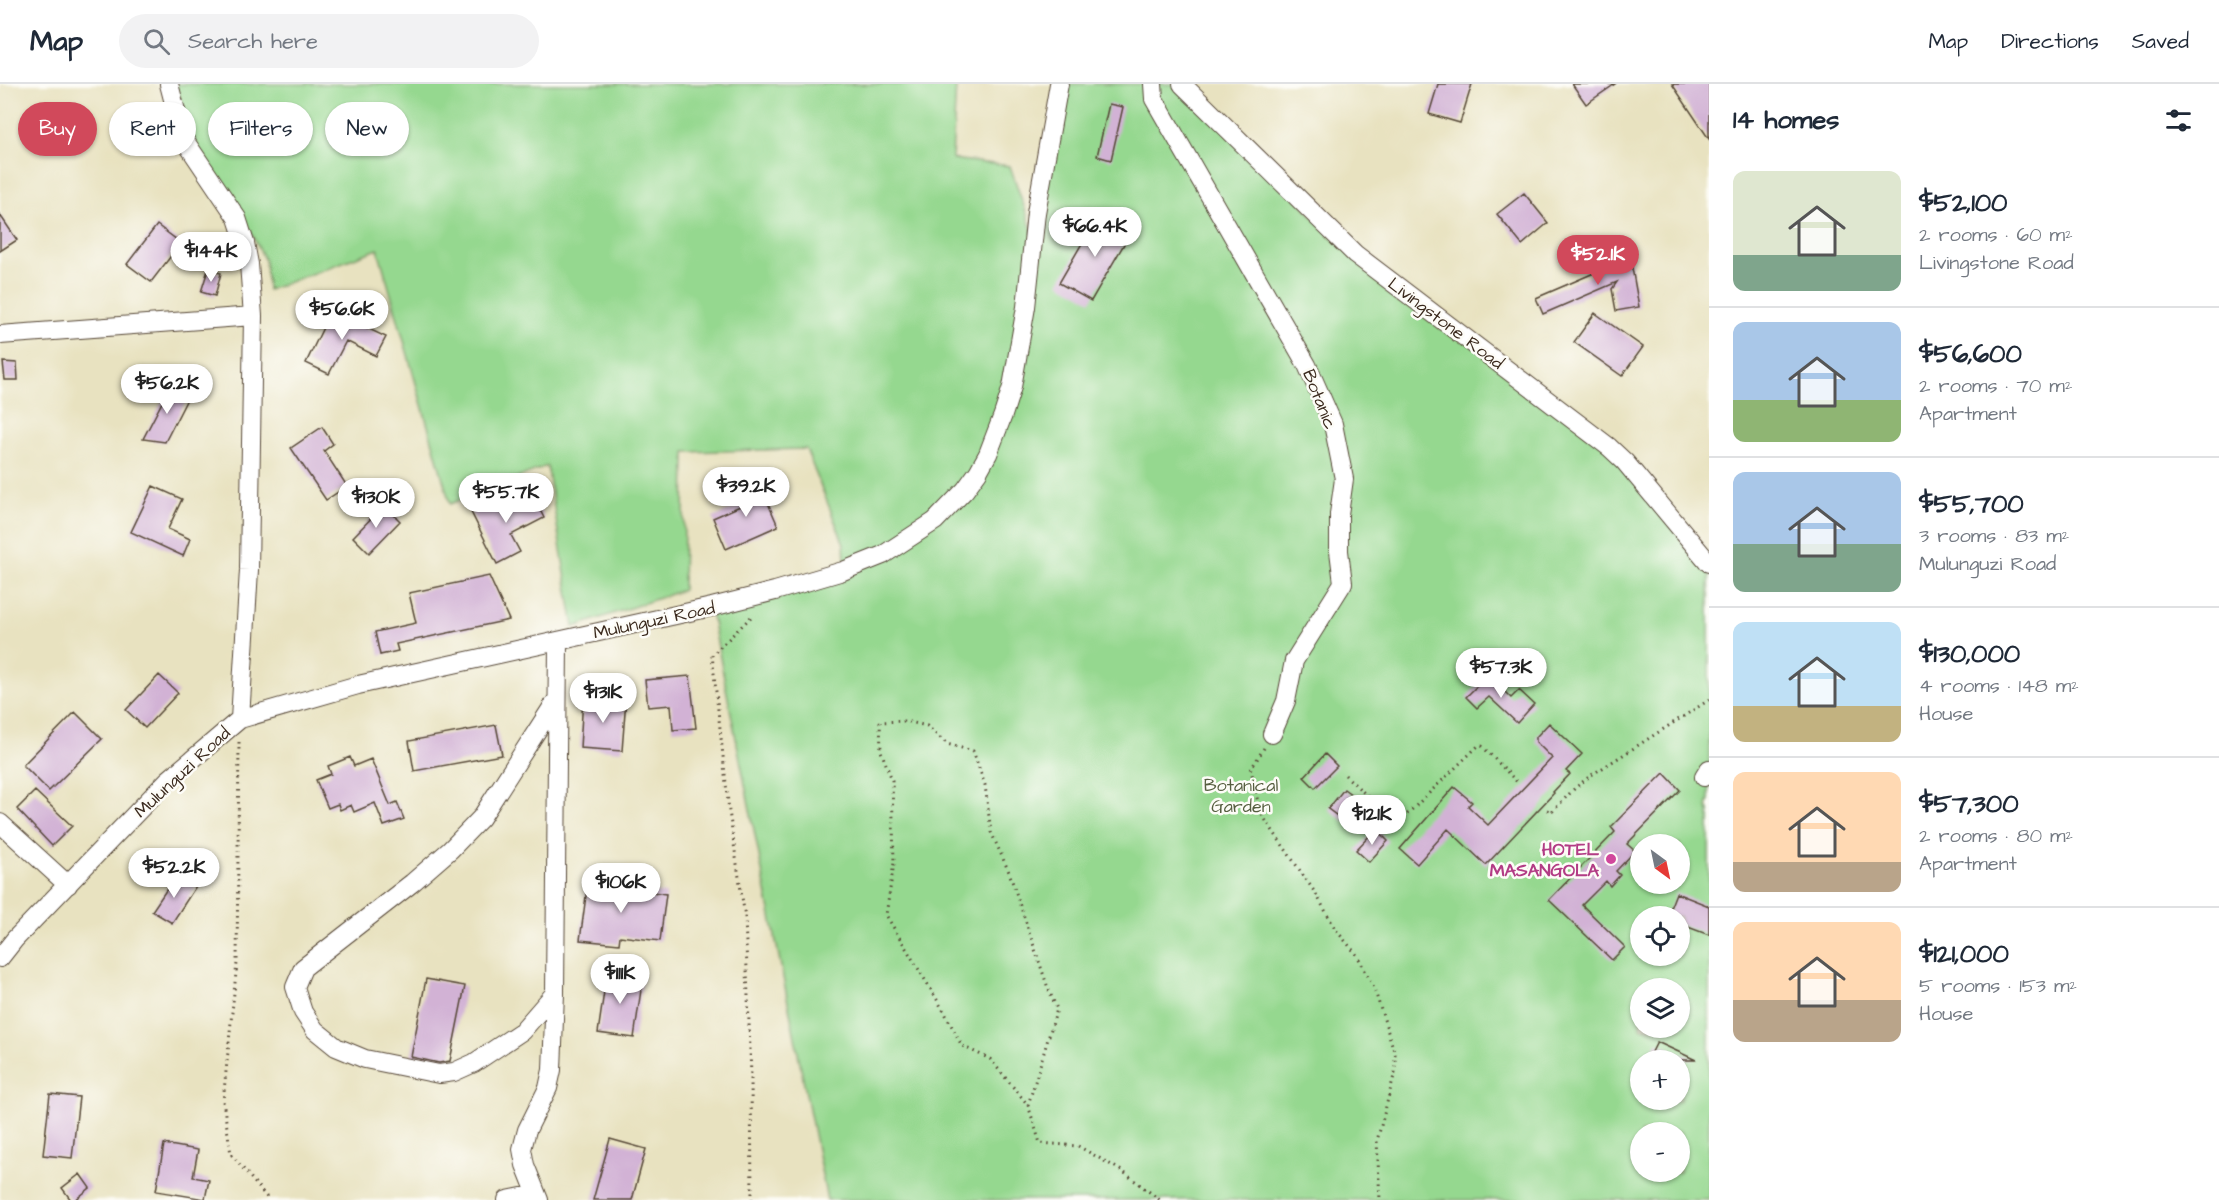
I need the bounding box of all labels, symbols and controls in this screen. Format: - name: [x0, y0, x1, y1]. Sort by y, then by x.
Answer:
- search box: [119, 14, 539, 68]
- text: Map: [30, 22, 83, 61]
- icon: search: [140, 25, 173, 58]
- text: Search here: [188, 26, 318, 57]
- text: Map: [1928, 27, 1968, 56]
- text: Directions: [2001, 27, 2099, 56]
- text: Saved: [2132, 27, 2189, 56]
- chip: Buy: [18, 102, 97, 156]
- chip: Rent: [109, 102, 196, 156]
- chip: Filters: [208, 102, 313, 156]
- chip: New: [325, 102, 409, 156]
- text: 14 homes: [1733, 102, 1839, 138]
- icon: filters: [2162, 104, 2195, 137]
- text: $52,100: [1919, 185, 2008, 221]
- icon: home: [1781, 195, 1853, 267]
- pin: $66.4K: [1046, 207, 1144, 258]
- text: $66.4K: [1063, 212, 1127, 240]
- text: 2 rooms · 60 m²: [1919, 221, 2073, 249]
- pin: $144K: [169, 232, 253, 283]
- pin: $52.1K: [1549, 235, 1647, 286]
- text: $144K: [184, 237, 238, 265]
- text: $52.1K: [1571, 240, 1625, 268]
- text: Livingstone Road: [1919, 249, 2074, 277]
- street label: Livingstone Road: [1382, 272, 1509, 376]
- pin: $56.6K: [293, 290, 391, 341]
- text: $56.6K: [309, 295, 375, 323]
- text: $56,600: [1919, 336, 2022, 372]
- icon: home: [1781, 346, 1853, 418]
- pin: $56.2K: [118, 364, 216, 415]
- street label: Botanic: [1296, 366, 1343, 433]
- text: $56.2K: [135, 369, 199, 397]
- text: 2 rooms · 70 m²: [1919, 372, 2072, 400]
- text: Apartment: [1919, 400, 2017, 428]
- pin: $39.2K: [697, 467, 795, 518]
- text: $39.2K: [716, 472, 776, 500]
- pin: $55.7K: [457, 473, 555, 524]
- pin: $130K: [334, 478, 418, 529]
- text: $55.7K: [473, 478, 539, 506]
- text: $130K: [352, 483, 400, 511]
- text: $55,700: [1919, 486, 2024, 522]
- icon: home: [1781, 496, 1853, 568]
- text: 3 rooms · 83 m²: [1919, 522, 2069, 550]
- text: Mulunguzi Road: [1919, 550, 2056, 578]
- street label: Mulunguzi Road: [591, 595, 717, 647]
- text: $130,000: [1919, 636, 2020, 672]
- icon: home: [1781, 646, 1853, 718]
- pin: $57.3K: [1452, 648, 1550, 699]
- text: $57.3K: [1470, 653, 1532, 681]
- text: 4 rooms · 148 m²: [1919, 672, 2079, 700]
- pin: $131K: [561, 673, 645, 724]
- text: $131K: [584, 678, 622, 706]
- text: House: [1919, 700, 1973, 728]
- street label: Mulunguzi Road: [129, 721, 237, 824]
- park label: Botanical Garden: [1204, 773, 1278, 819]
- text: $57,300: [1919, 786, 2019, 822]
- pin: $121K: [1330, 795, 1414, 846]
- icon: home: [1781, 796, 1853, 868]
- text: $121K: [1352, 800, 1392, 828]
- text: 2 rooms · 80 m²: [1919, 822, 2073, 850]
- north arrow: [1630, 834, 1690, 894]
- map controls: [1630, 834, 1690, 1182]
- place label: HOTEL MASANGOLA: [1490, 837, 1600, 883]
- pin: $52.2K: [125, 848, 223, 899]
- text: Apartment: [1919, 850, 2017, 878]
- marker: HOTEL MASANGOLA: [1604, 852, 1618, 866]
- text: $52.2K: [142, 853, 206, 881]
- pin: $106K: [579, 863, 663, 914]
- text: $106K: [596, 868, 646, 896]
- button: locate: [1630, 906, 1690, 966]
- text: $121,000: [1919, 936, 2009, 972]
- icon: home: [1781, 946, 1853, 1018]
- pin: $111K: [578, 954, 662, 1005]
- text: $111K: [605, 959, 635, 987]
- text: 5 rooms · 153 m²: [1919, 972, 2077, 1000]
- button: layers: [1630, 978, 1690, 1038]
- text: House: [1919, 1000, 1973, 1028]
- button: +: [1630, 1050, 1690, 1110]
- button: −: [1630, 1122, 1690, 1182]

